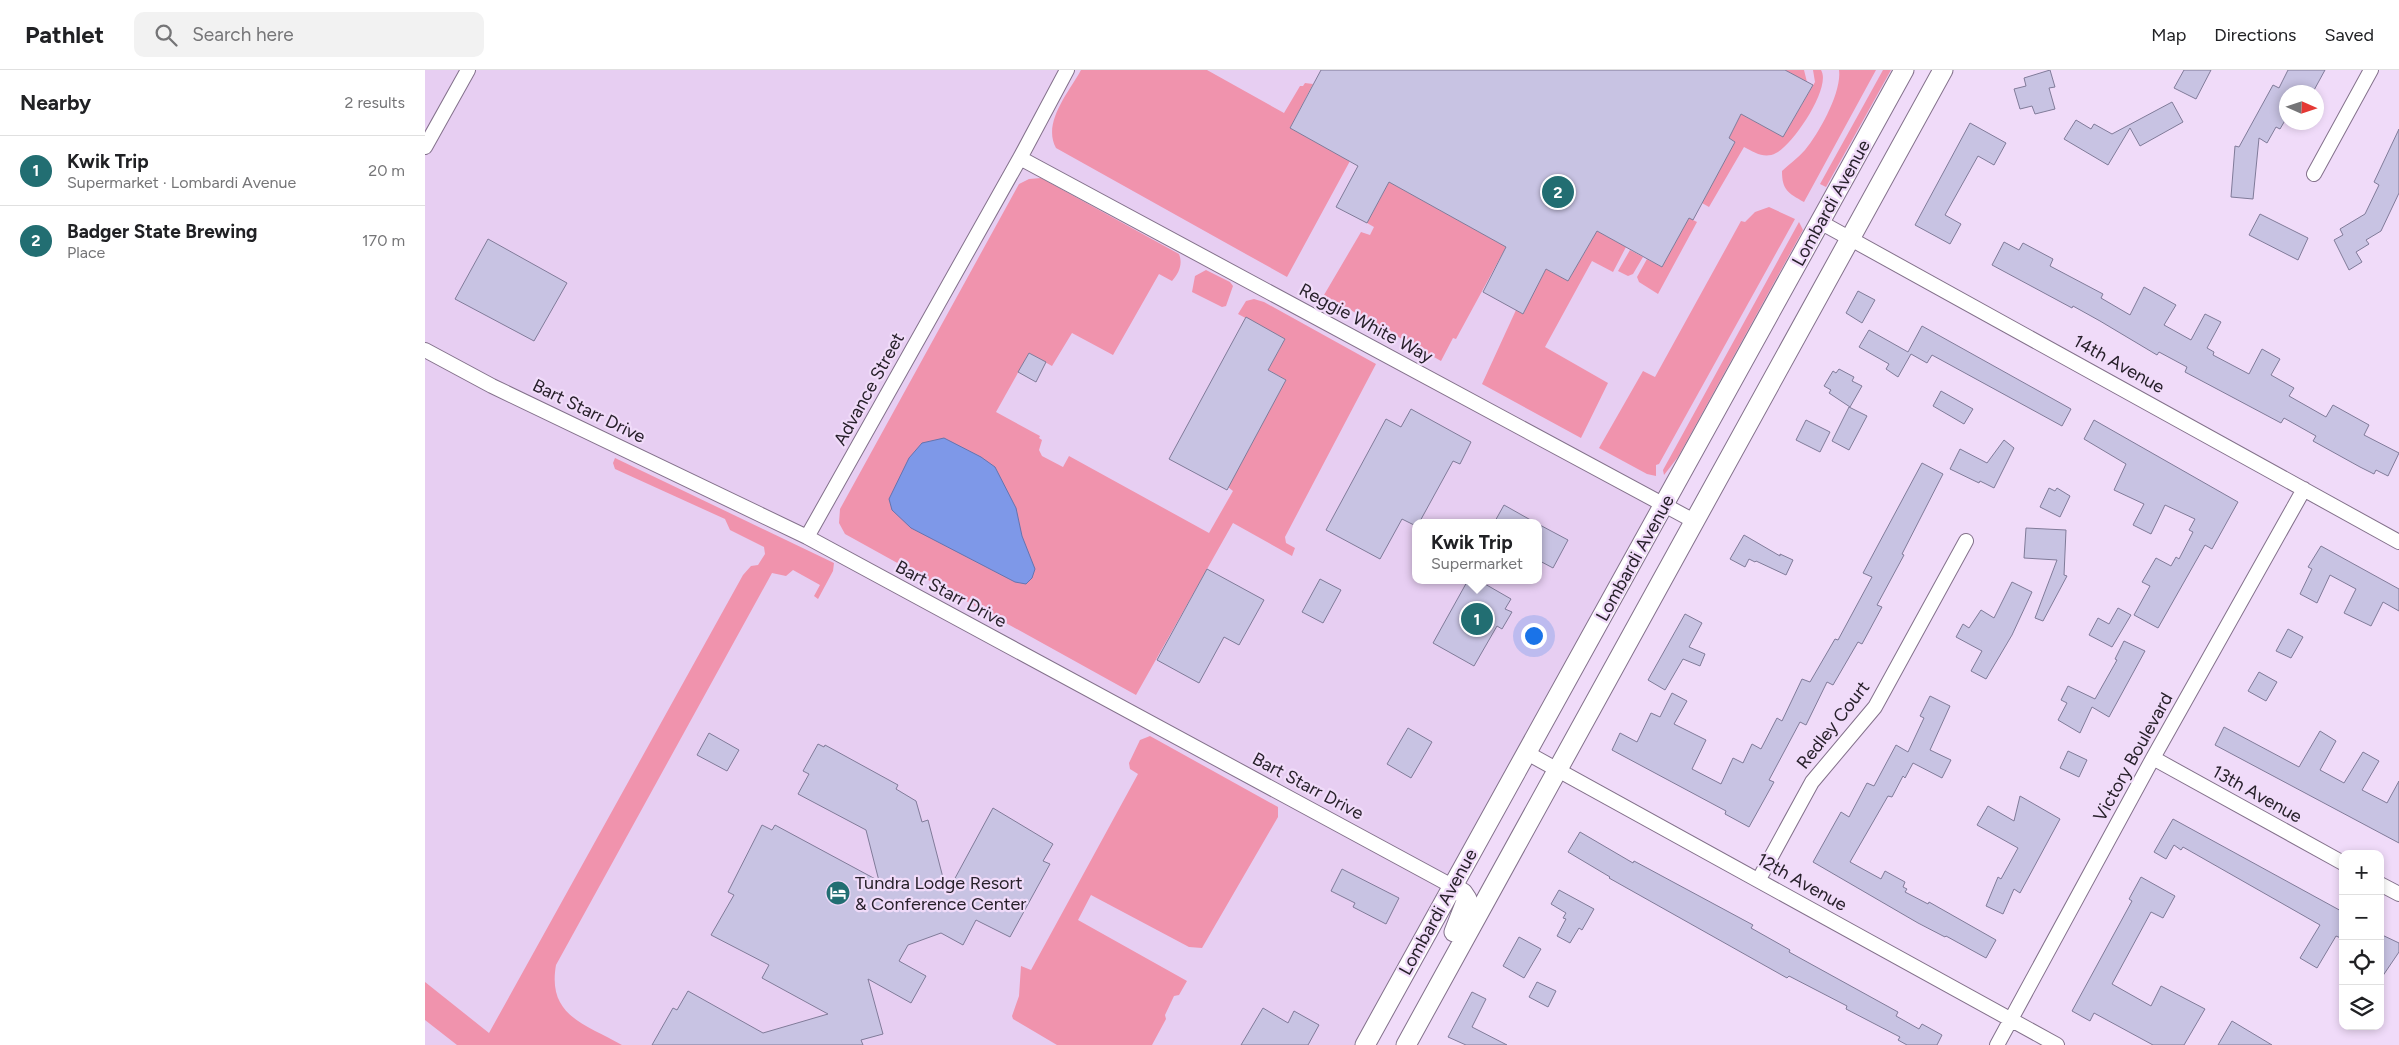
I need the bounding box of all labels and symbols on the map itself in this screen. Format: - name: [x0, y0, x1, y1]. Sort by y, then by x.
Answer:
- north arrow: [2279, 85, 2324, 130]
- street label: Lombardi Avenue: [1787, 136, 1875, 270]
- pin: 2: [1542, 173, 1574, 211]
- street label: Reggie White Way: [1295, 278, 1437, 368]
- street label: Advance Street: [829, 329, 909, 449]
- street label: 14th Avenue: [2070, 330, 2169, 398]
- street label: Bart Starr Drive: [529, 374, 649, 448]
- street label: Lombardi Avenue: [1591, 491, 1679, 625]
- street label: Bart Starr Drive: [892, 555, 1010, 633]
- pin: 1: [1461, 600, 1493, 638]
- your location: [1521, 623, 1547, 649]
- street label: Redley Court: [1792, 677, 1874, 773]
- street label: Victory Boulevard: [2089, 689, 2177, 825]
- street label: Bart Starr Drive: [1249, 747, 1367, 825]
- street label: 13th Avenue: [2208, 760, 2306, 828]
- street label: Lombardi Avenue: [1394, 845, 1482, 979]
- street label: 12th Avenue: [1753, 848, 1851, 916]
- place label: Tundra Lodge Resort & Conference Center: [855, 872, 1026, 915]
- hotel icon: Tundra Lodge Resort & Conference Center: [825, 880, 851, 906]

